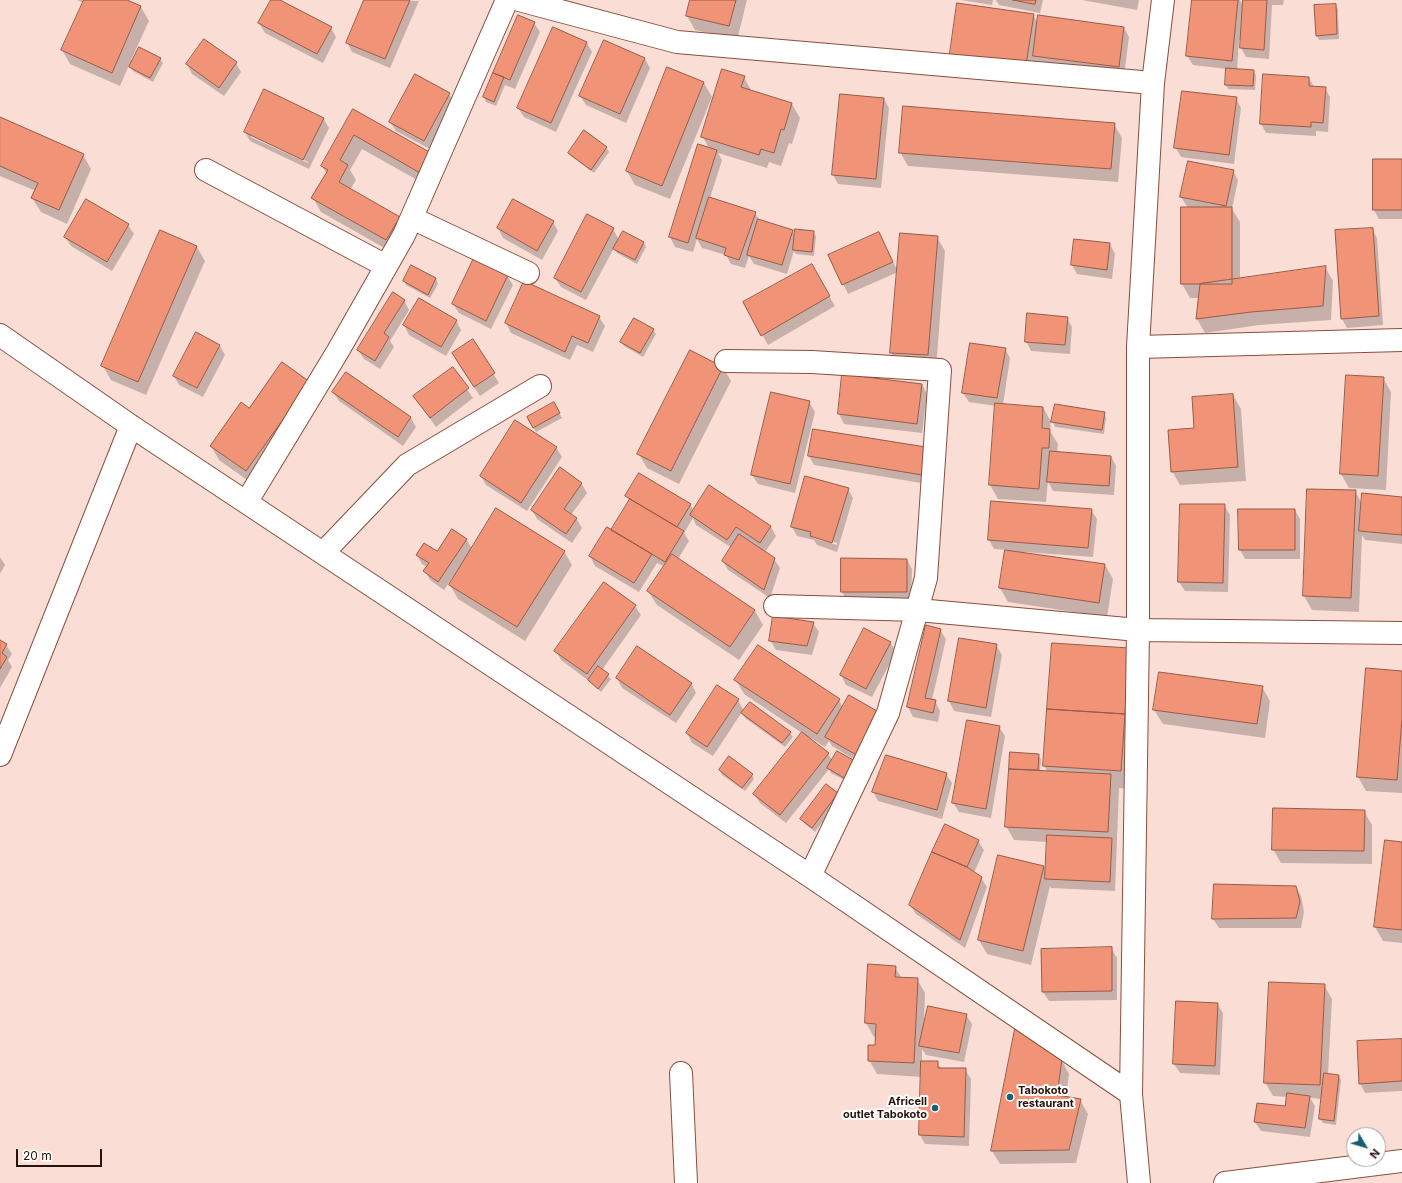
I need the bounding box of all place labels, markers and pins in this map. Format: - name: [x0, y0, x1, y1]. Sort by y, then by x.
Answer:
- place label: Tabokoto restaurant: [1018, 1084, 1074, 1110]
- marker: Tabokoto restaurant: [1005, 1092, 1015, 1102]
- place label: Africell outlet Tabokoto: [843, 1095, 927, 1121]
- marker: Africell outlet Tabokoto: [930, 1103, 940, 1113]

